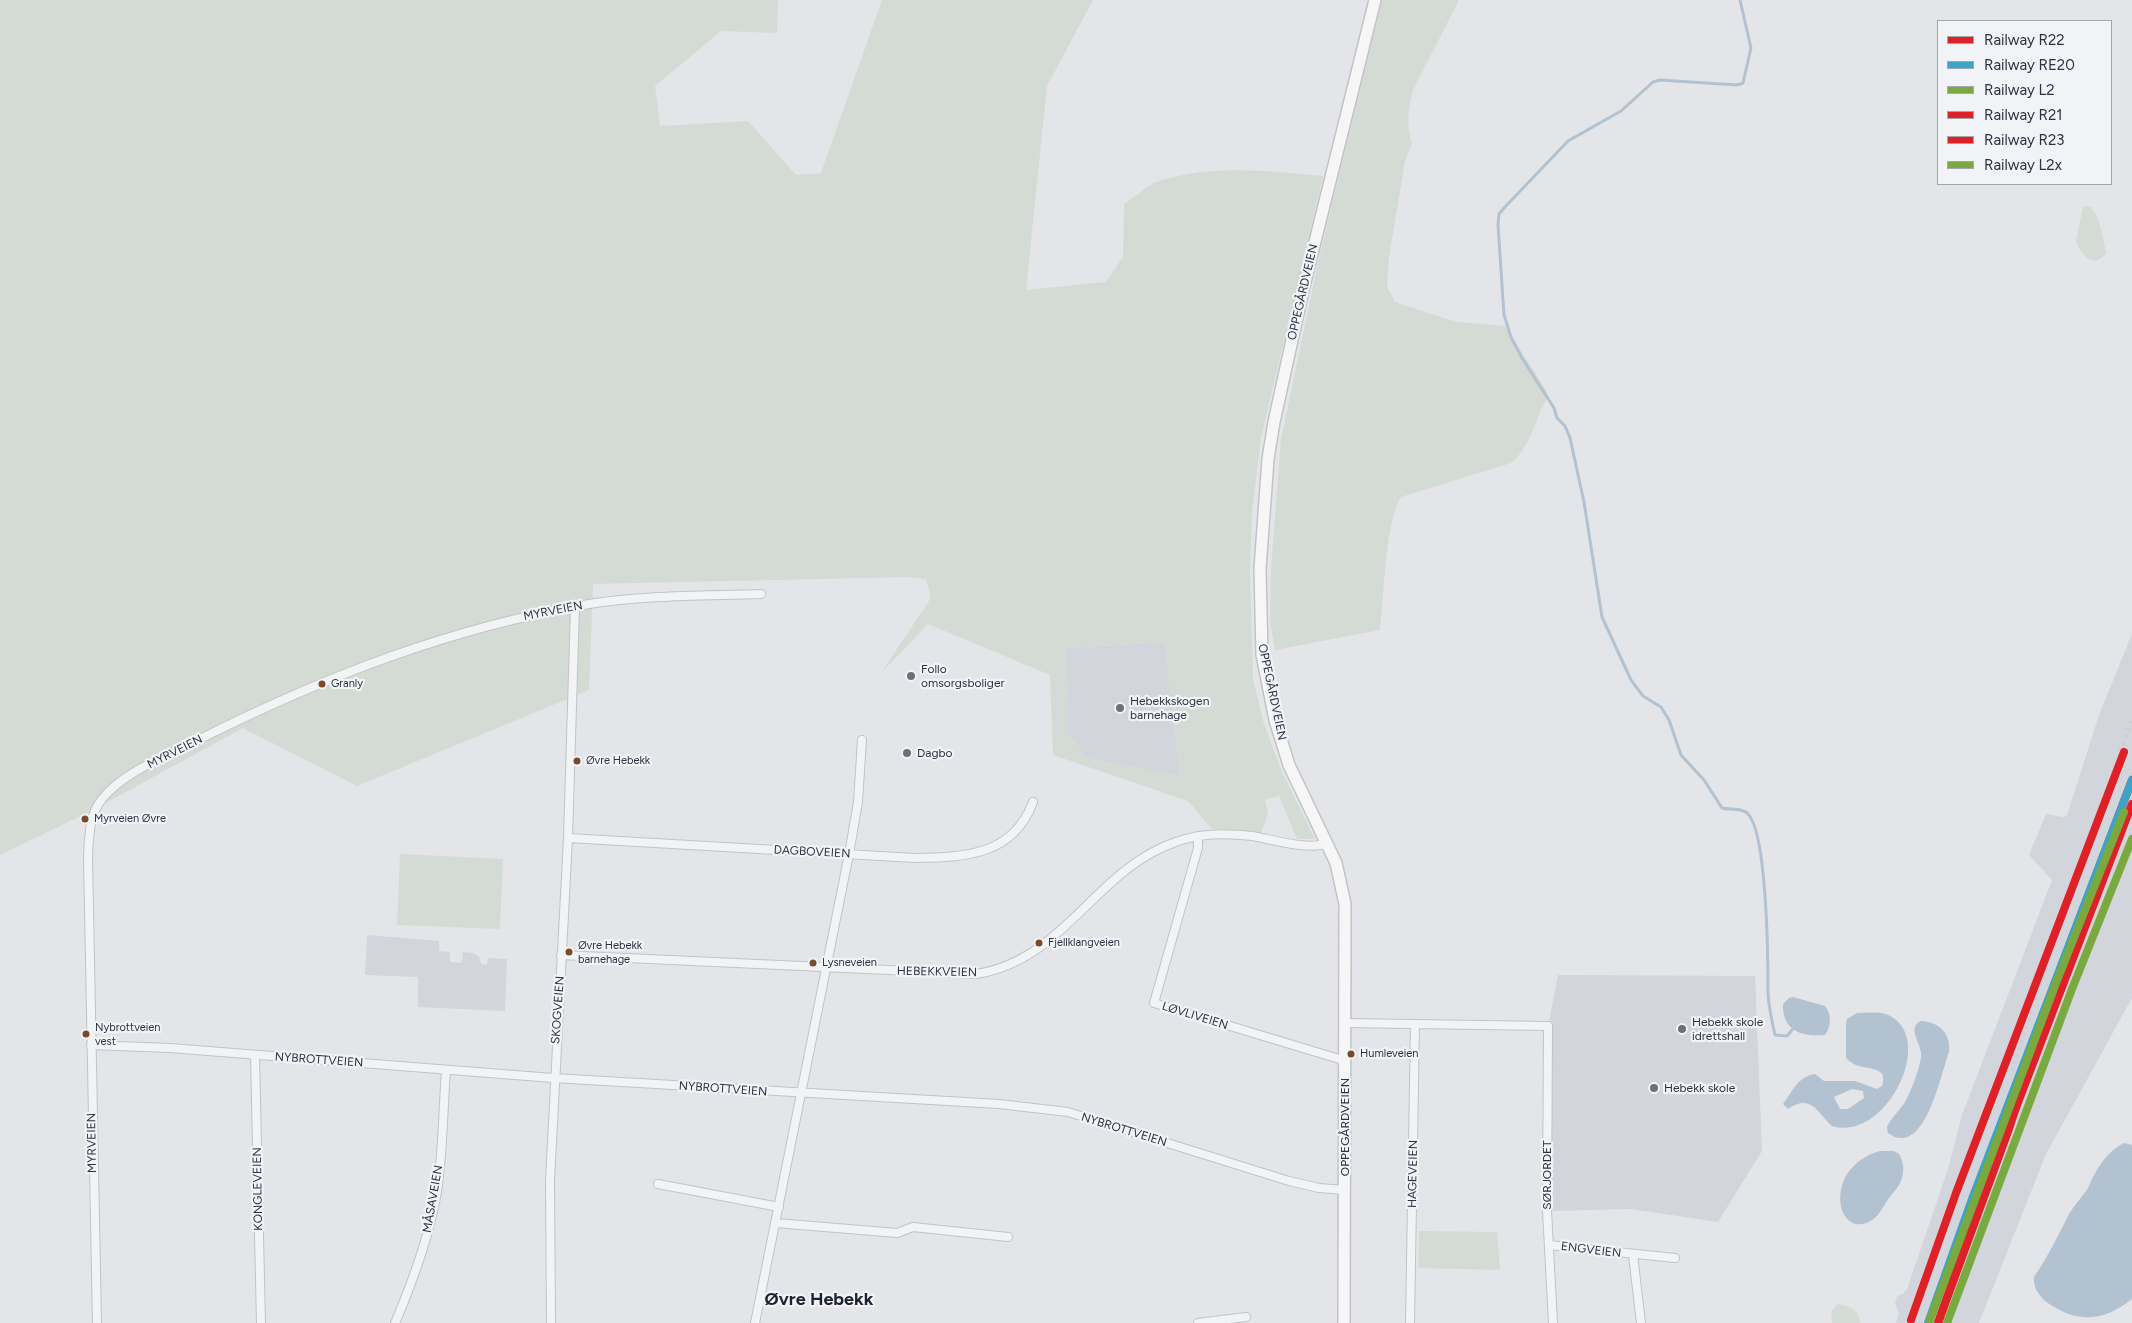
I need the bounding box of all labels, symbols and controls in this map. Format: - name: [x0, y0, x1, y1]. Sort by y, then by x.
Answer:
- legend: [1937, 20, 2112, 185]
- text: Railway R22: [1984, 31, 2065, 49]
- text: Railway RE20: [1984, 56, 2075, 74]
- text: Railway L2: [1984, 81, 2055, 99]
- text: Railway R21: [1984, 106, 2063, 124]
- text: Railway R23: [1984, 131, 2064, 149]
- text: Railway L2x: [1984, 156, 2062, 174]
- street label: OPPEGÅRDVEIEN: [1285, 243, 1321, 341]
- street label: MYRVEIEN: [522, 598, 584, 624]
- street label: OPPEGÅRDVEIEN: [1255, 642, 1289, 742]
- place label: Follo omsorgsboliger: [921, 662, 1004, 690]
- marker: Follo omsorgsboliger: [905, 670, 917, 682]
- place label: Granly: [331, 677, 363, 691]
- marker: Granly: [317, 679, 327, 689]
- place label: Hebekkskogen barnehage: [1130, 694, 1209, 722]
- marker: Hebekkskogen barnehage: [1114, 702, 1126, 714]
- street label: MYRVEIEN: [145, 732, 205, 772]
- place label: Dagbo: [917, 746, 952, 760]
- marker: Dagbo: [901, 747, 913, 759]
- place label: Øvre Hebekk: [586, 754, 650, 768]
- marker: Øvre Hebekk: [572, 756, 582, 766]
- place label: Myrveien Øvre: [94, 812, 166, 826]
- marker: Myrveien Øvre: [80, 814, 90, 824]
- street label: DAGBOVEIEN: [773, 843, 851, 861]
- place label: Fjellklangveien: [1048, 936, 1120, 950]
- marker: Fjellklangveien: [1034, 938, 1044, 948]
- place label: Øvre Hebekk barnehage: [578, 939, 642, 965]
- marker: Øvre Hebekk barnehage: [564, 947, 574, 957]
- place label: Lysneveien: [822, 956, 877, 970]
- marker: Lysneveien: [808, 958, 818, 968]
- street label: HEBEKKVEIEN: [897, 964, 977, 980]
- street label: SKOGVEIEN: [548, 975, 568, 1045]
- street label: LØVLIVEIEN: [1160, 999, 1230, 1033]
- place label: Hebekk skole idrettshall: [1692, 1015, 1763, 1043]
- place label: Nybrottveien vest: [95, 1021, 160, 1047]
- marker: Hebekk skole idrettshall: [1676, 1023, 1688, 1035]
- marker: Nybrottveien vest: [81, 1029, 91, 1039]
- place label: Humleveien: [1360, 1047, 1418, 1061]
- marker: Humleveien: [1346, 1049, 1356, 1059]
- street label: NYBROTTVEIEN: [274, 1050, 364, 1070]
- street label: OPPEGÅRDVEIEN: [1338, 1078, 1352, 1176]
- street label: NYBROTTVEIEN: [678, 1079, 768, 1099]
- place label: Hebekk skole: [1664, 1081, 1735, 1095]
- marker: Hebekk skole: [1648, 1082, 1660, 1094]
- street label: NYBROTTVEIEN: [1079, 1110, 1169, 1150]
- street label: MYRVEIEN: [84, 1113, 100, 1173]
- street label: HAGEVEIEN: [1405, 1140, 1421, 1208]
- street label: SØRJORDET: [1540, 1140, 1554, 1210]
- street label: KONGLEVEIEN: [250, 1147, 266, 1231]
- street label: MÅSAVEIEN: [420, 1164, 446, 1234]
- street label: ENGVEIEN: [1560, 1239, 1622, 1261]
- district label: Øvre Hebekk: [765, 1289, 873, 1311]

